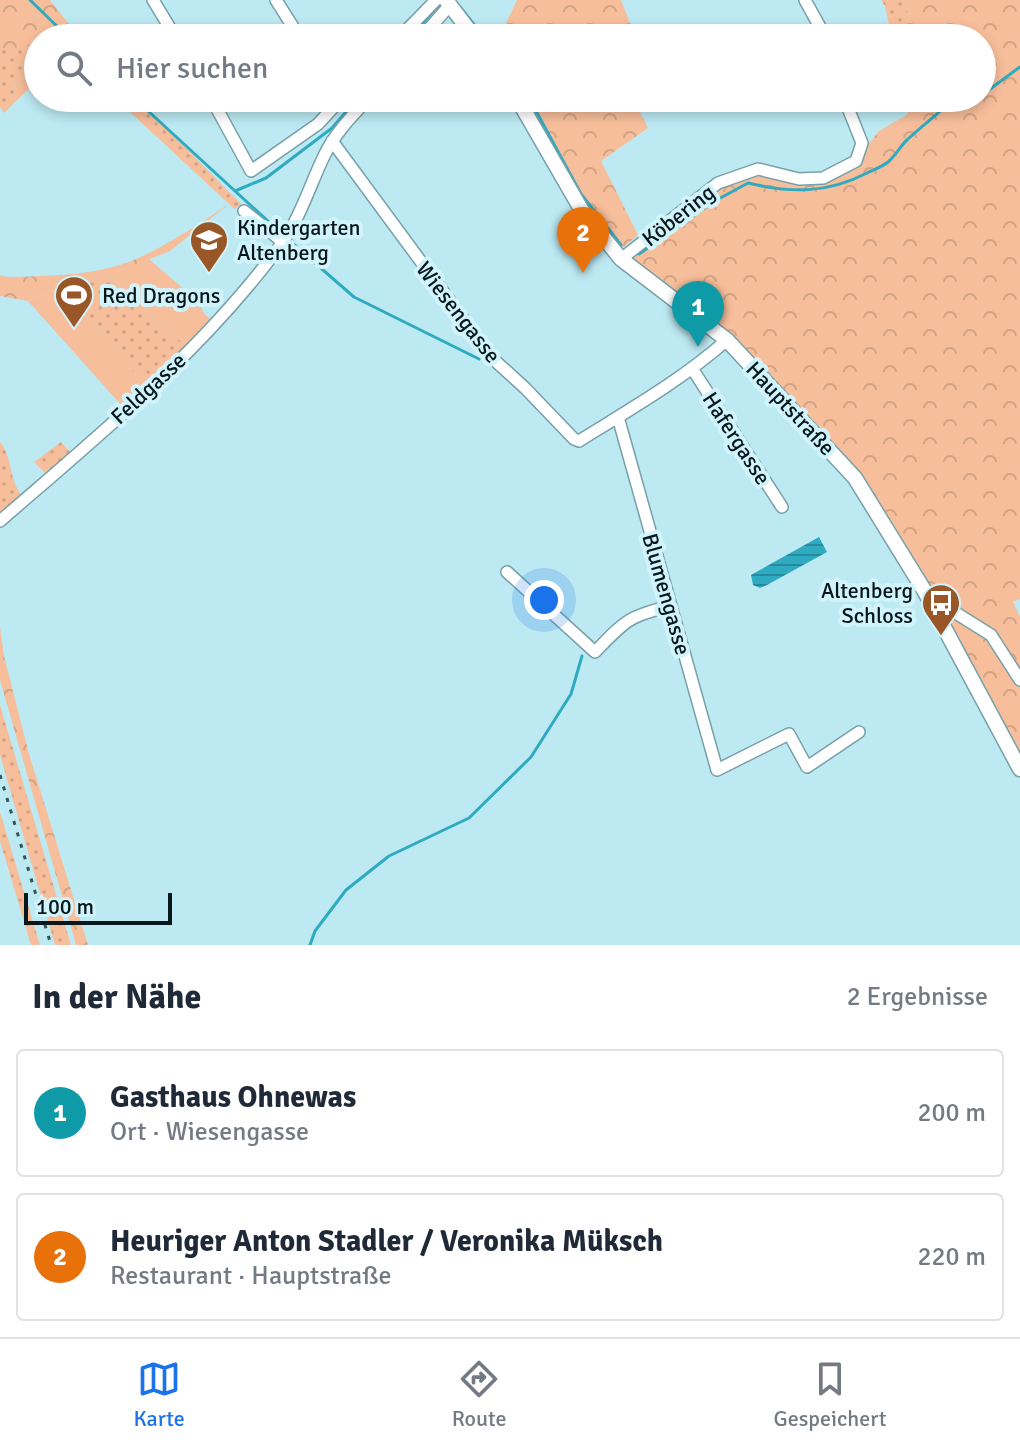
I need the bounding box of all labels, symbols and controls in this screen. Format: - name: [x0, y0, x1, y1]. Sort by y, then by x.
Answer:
- search box: [24, 24, 996, 112]
- icon: search: [52, 46, 96, 90]
- text: Hier suchen: [116, 50, 268, 87]
- street label: Köbering: [637, 179, 720, 252]
- pin: 2: [557, 207, 609, 273]
- place label: Kindergarten Altenberg: [237, 214, 360, 266]
- school or university icon: Kindergarten Altenberg: [188, 219, 230, 274]
- street label: Wiesengasse: [411, 256, 507, 368]
- sports icon: Red Dragons: [53, 274, 95, 329]
- pin: 1: [672, 281, 724, 347]
- place label: Red Dragons: [102, 282, 220, 309]
- street label: Feldgasse: [105, 347, 192, 430]
- street label: Hauptstraße: [740, 356, 841, 461]
- street label: Hafergasse: [697, 387, 777, 490]
- street label: Blumengasse: [636, 530, 697, 658]
- place label: Altenberg Schloss: [821, 577, 913, 629]
- your location: [524, 580, 564, 620]
- bus stop icon: Altenberg Schloss: [920, 582, 962, 637]
- scale bar: [24, 889, 172, 925]
- text: 100 m: [36, 893, 94, 920]
- text: In der Nähe: [32, 976, 201, 1018]
- text: 2 Ergebnisse: [847, 981, 988, 1013]
- text: Gasthaus Ohnewas: [110, 1079, 356, 1116]
- text: 1: [53, 1097, 67, 1129]
- text: 200 m: [917, 1097, 986, 1129]
- text: Ort · Wiesengasse: [110, 1116, 309, 1148]
- text: Heuriger Anton Stadler / Veronika Müksch: [110, 1223, 663, 1260]
- text: 2: [53, 1241, 67, 1273]
- text: 220 m: [917, 1241, 986, 1273]
- text: Restaurant · Hauptstraße: [110, 1260, 392, 1292]
- tab: Karte: [133, 1357, 185, 1432]
- tab: Route: [452, 1357, 507, 1432]
- tab: Gespeichert: [774, 1357, 887, 1432]

